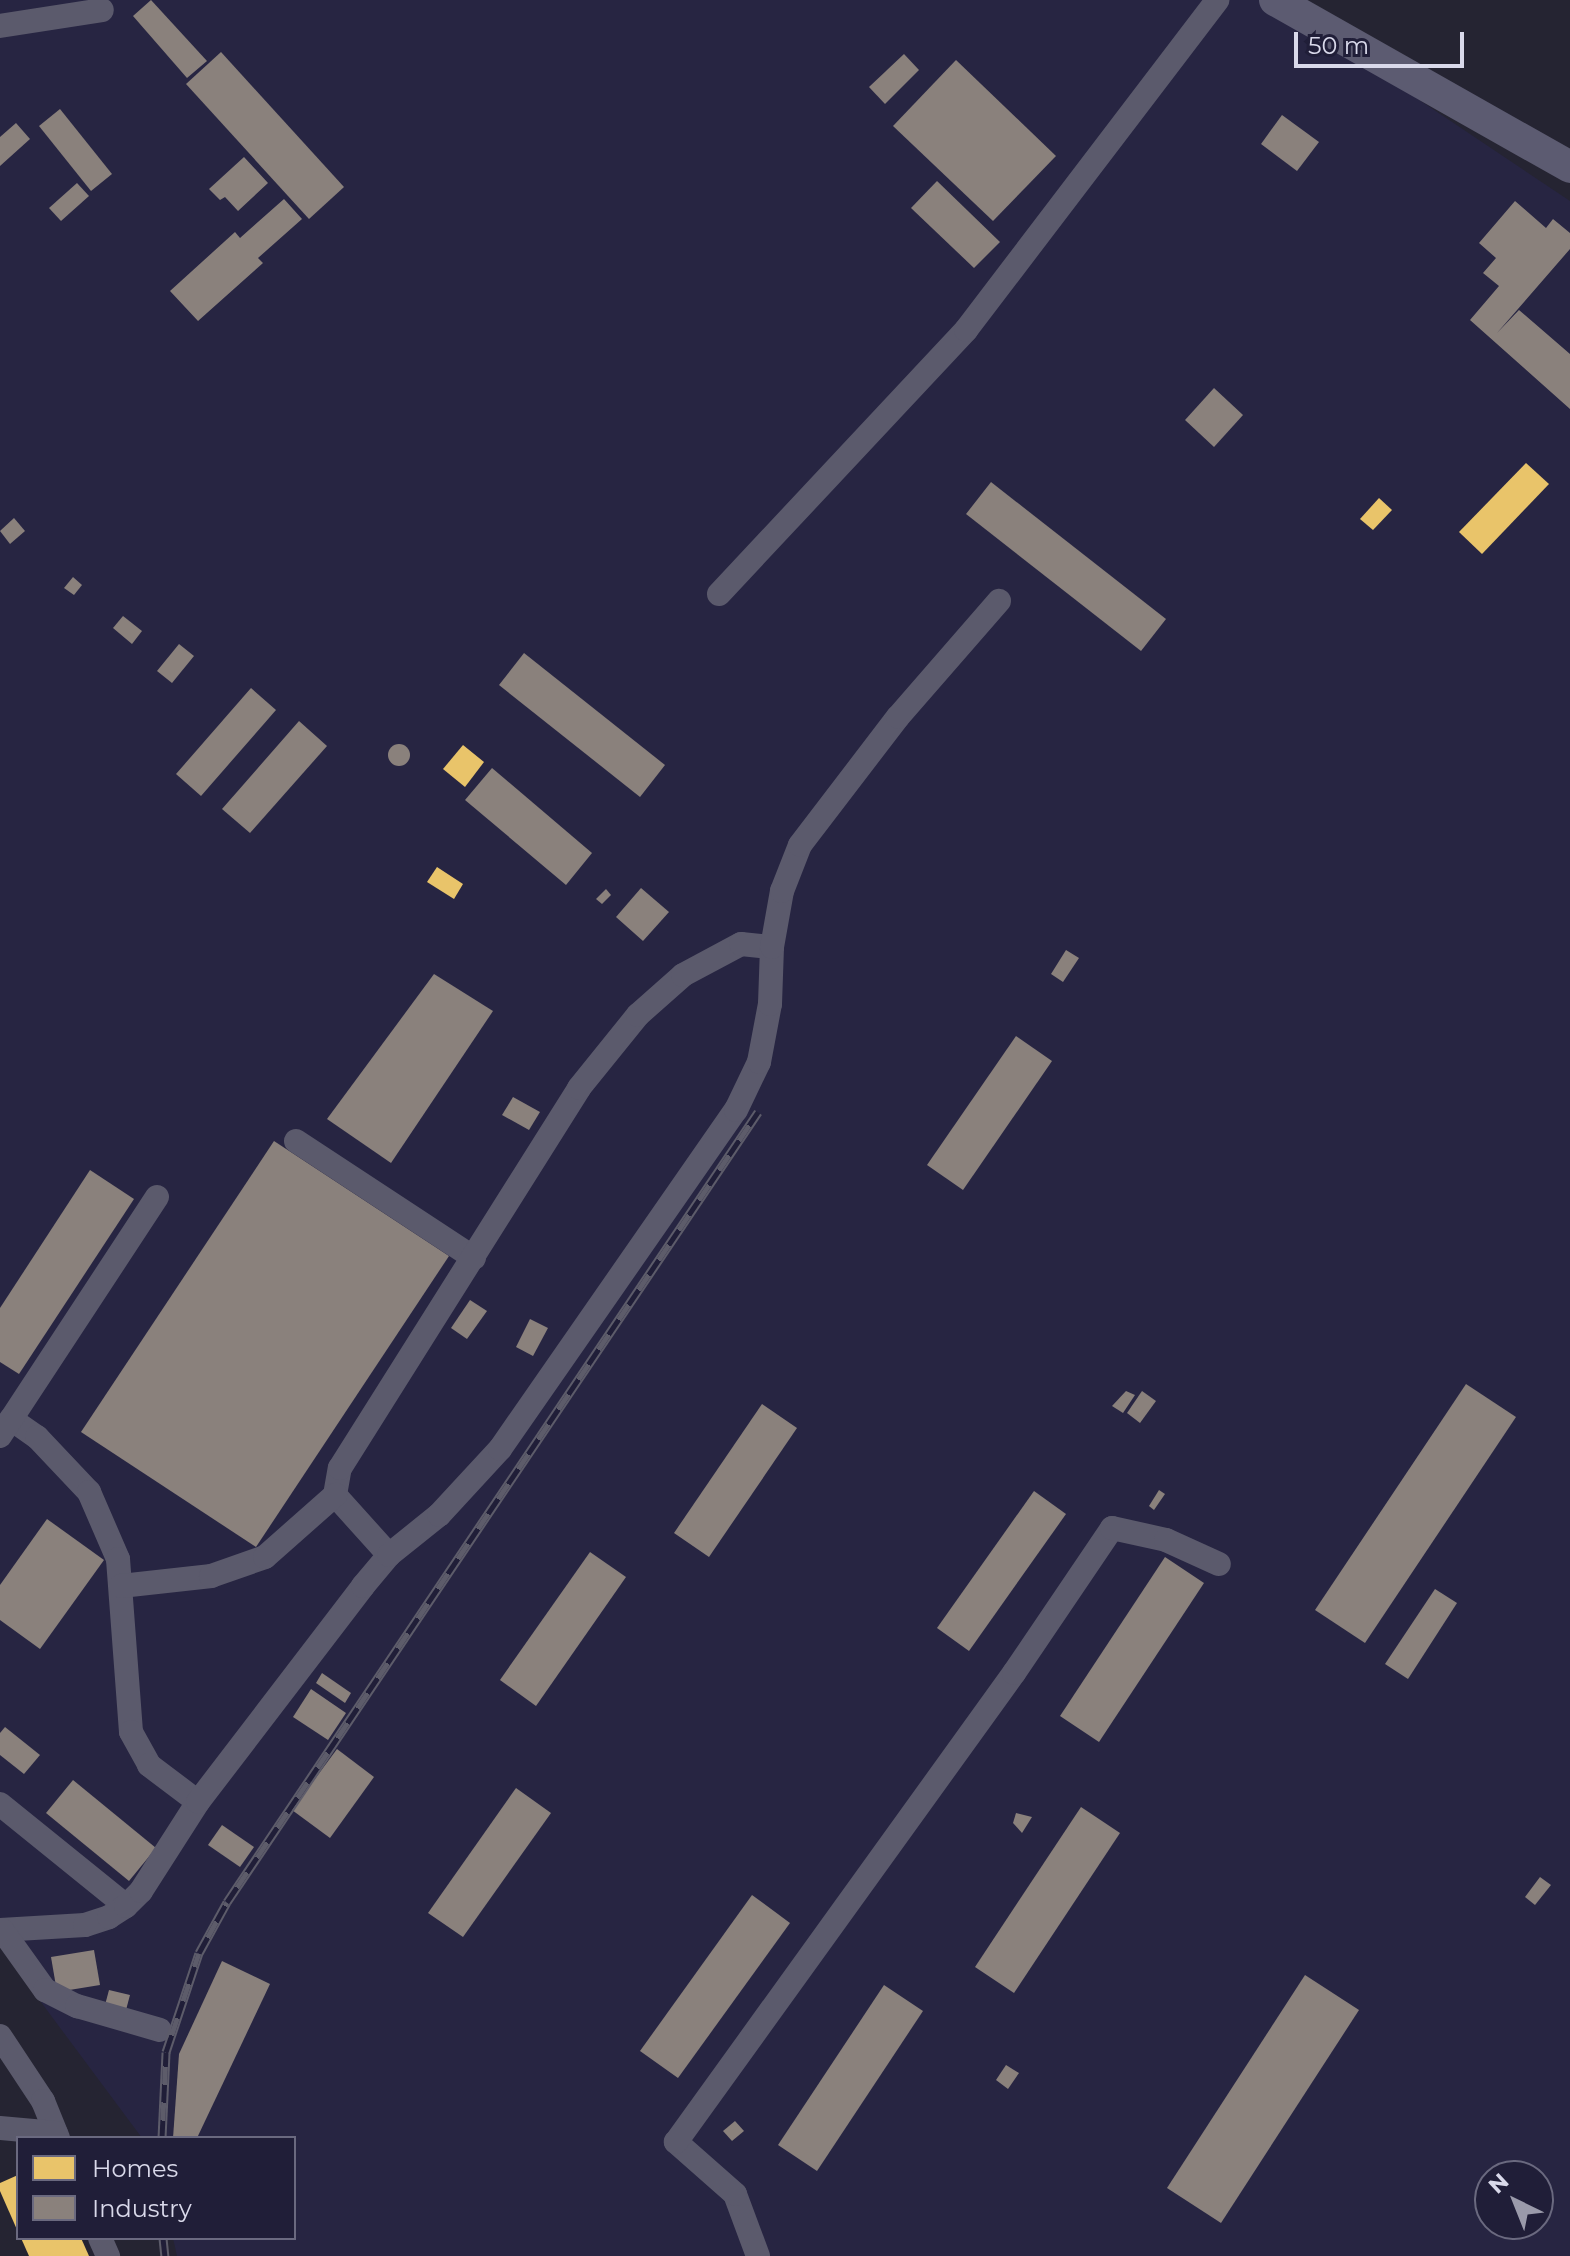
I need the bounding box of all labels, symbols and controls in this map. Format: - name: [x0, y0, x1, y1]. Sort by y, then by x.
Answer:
- scale bar: [1298, 16, 1468, 66]
- text: 50 m: [1308, 31, 1369, 60]
- legend: [16, 2136, 296, 2240]
- text: Homes: [92, 2154, 178, 2183]
- north arrow: [1474, 2160, 1554, 2240]
- text: N: [1483, 2168, 1514, 2199]
- text: Industry: [92, 2194, 192, 2223]

